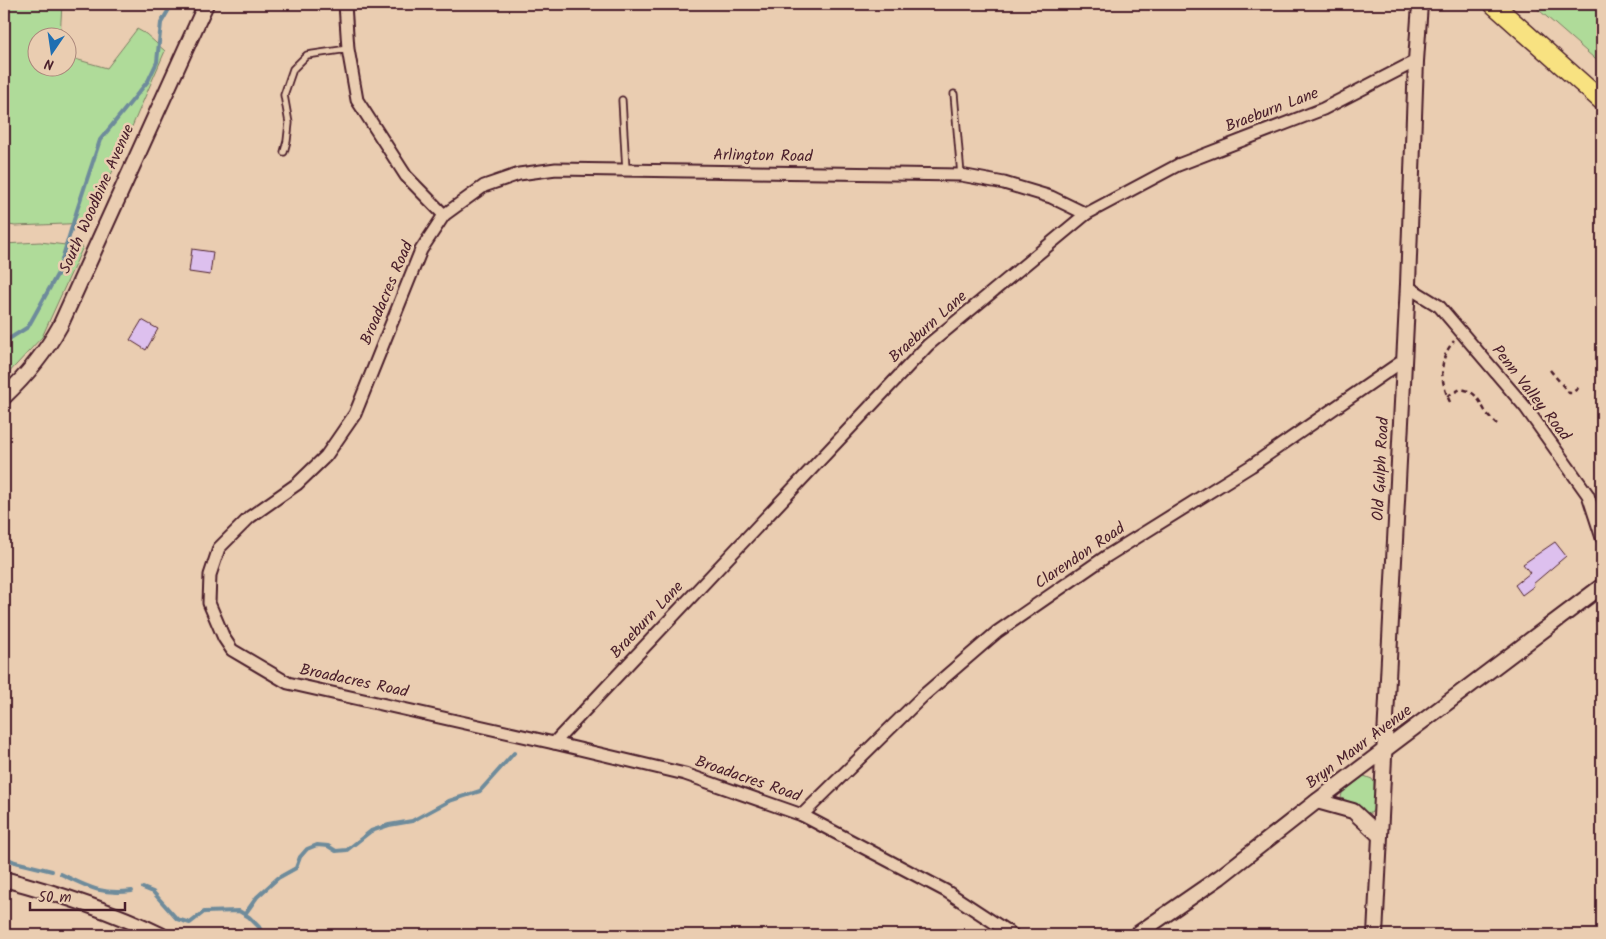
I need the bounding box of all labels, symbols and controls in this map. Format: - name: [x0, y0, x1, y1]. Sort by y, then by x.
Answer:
- north arrow: [28, 28, 78, 78]
- text: N: [42, 52, 56, 75]
- street label: Braeburn Lane: [1222, 81, 1322, 139]
- street label: South Woodbine Avenue: [53, 120, 141, 278]
- street label: Arlington Road: [713, 143, 814, 169]
- street label: Broadacres Road: [354, 236, 421, 349]
- street label: Braeburn Lane: [883, 285, 973, 369]
- street label: Penn Valley Road: [1485, 339, 1577, 447]
- street label: Old Gulph Road: [1366, 415, 1396, 522]
- street label: Clarendon Road: [1030, 516, 1131, 596]
- street label: Braeburn Lane: [604, 575, 690, 665]
- street label: Broadacres Road: [297, 657, 412, 705]
- street label: Bryn Mawr Avenue: [1301, 699, 1417, 795]
- street label: Broadacres Road: [692, 749, 805, 809]
- scale bar: [30, 879, 125, 911]
- text: 50 m: [38, 886, 72, 910]

